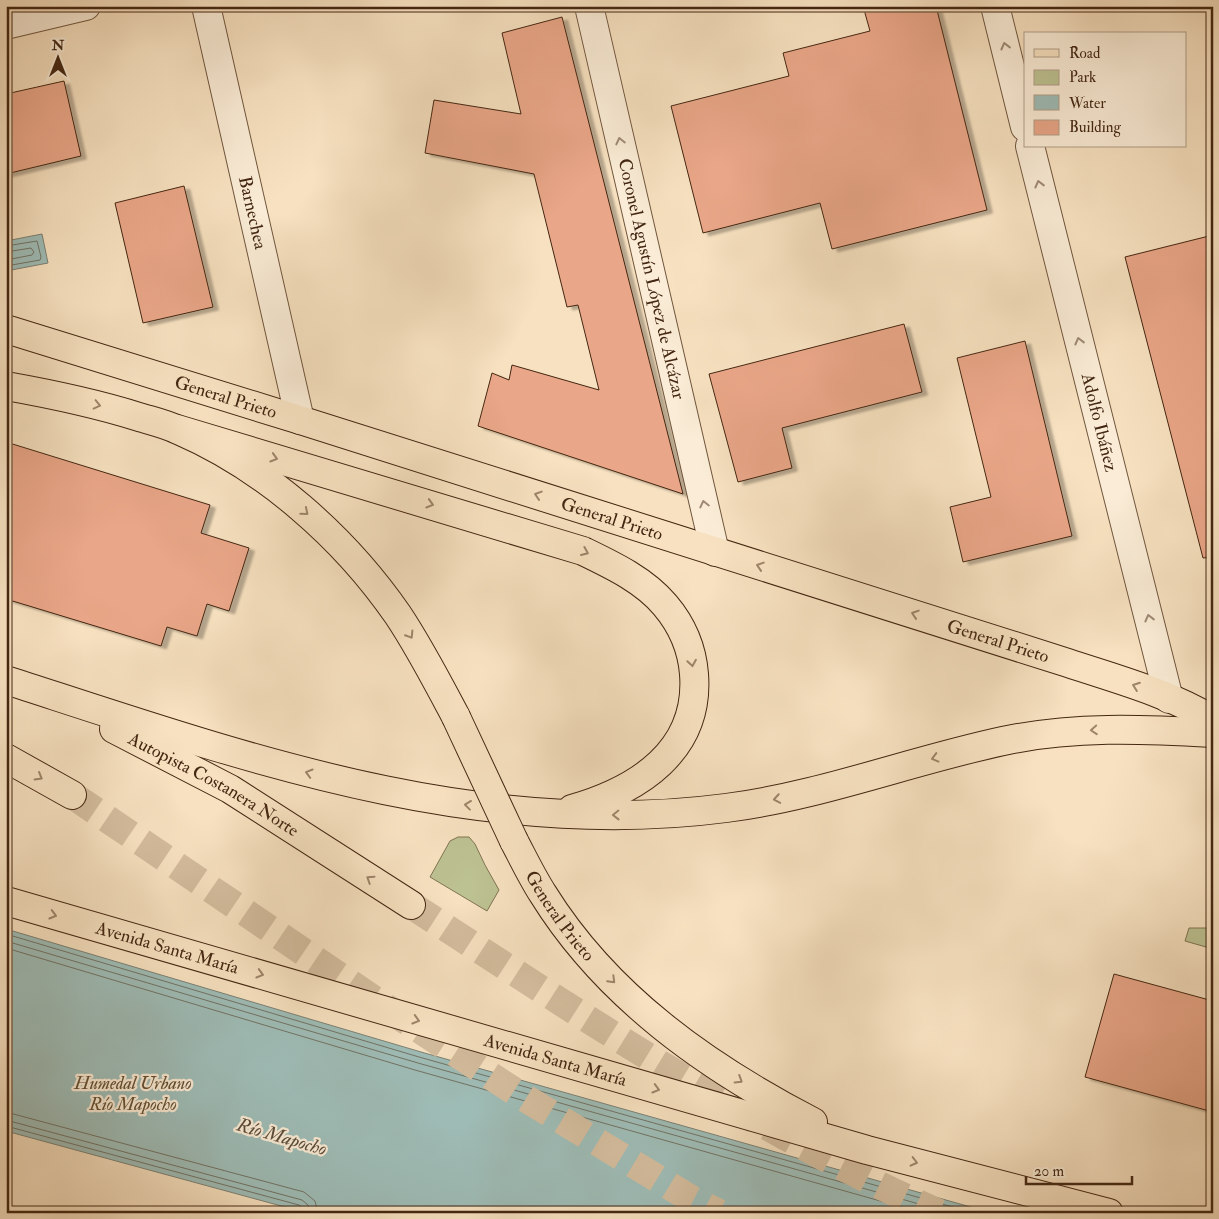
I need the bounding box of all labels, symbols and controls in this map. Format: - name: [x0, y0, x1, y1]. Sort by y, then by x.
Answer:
- north arrow: [32, 32, 82, 82]
- legend: [1024, 32, 1186, 148]
- text: N: [51, 37, 65, 54]
- one-way arrow: [1000, 42, 1011, 51]
- text: Road: [1069, 44, 1101, 63]
- text: Park: [1069, 68, 1096, 87]
- text: Water: [1068, 94, 1106, 113]
- text: Building: [1069, 118, 1121, 137]
- one-way arrow: [615, 137, 626, 146]
- street label: Coronel Agustín López de Alcázar: [613, 156, 690, 402]
- street label: Barnechea: [233, 174, 272, 252]
- one-way arrow: [1035, 180, 1045, 188]
- one-way arrow: [1074, 337, 1085, 346]
- street label: Adolfo Ibáñez: [1075, 370, 1122, 474]
- street label: General Prieto: [172, 371, 280, 424]
- one-way arrow: [92, 399, 101, 410]
- one-way arrow: [269, 452, 277, 462]
- one-way arrow: [535, 491, 543, 501]
- street label: General Prieto: [558, 492, 666, 546]
- one-way arrow: [425, 499, 433, 509]
- one-way arrow: [699, 500, 710, 509]
- one-way arrow: [299, 506, 308, 515]
- one-way arrow: [580, 546, 589, 557]
- one-way arrow: [756, 561, 765, 571]
- one-way arrow: [911, 610, 920, 620]
- street label: General Prieto: [944, 614, 1052, 668]
- one-way arrow: [1144, 614, 1154, 622]
- one-way arrow: [404, 630, 414, 639]
- one-way arrow: [687, 659, 697, 668]
- one-way arrow: [1132, 682, 1141, 692]
- one-way arrow: [1090, 724, 1098, 735]
- street label: Autopista Costanera Norte: [123, 727, 303, 842]
- one-way arrow: [931, 753, 939, 763]
- one-way arrow: [306, 769, 314, 779]
- one-way arrow: [33, 770, 42, 780]
- one-way arrow: [773, 794, 782, 804]
- one-way arrow: [464, 800, 472, 811]
- one-way arrow: [612, 810, 620, 820]
- street label: General Prieto: [520, 867, 600, 967]
- one-way arrow: [367, 876, 376, 885]
- one-way arrow: [48, 909, 57, 919]
- street label: Avenida Santa María: [92, 916, 242, 980]
- one-way arrow: [255, 969, 263, 979]
- one-way arrow: [606, 974, 615, 983]
- one-way arrow: [411, 1014, 419, 1024]
- street label: Avenida Santa María: [480, 1029, 630, 1092]
- park label: Humedal Urbano Río Mapocho: [73, 1072, 192, 1116]
- one-way arrow: [734, 1074, 743, 1083]
- one-way arrow: [651, 1084, 659, 1094]
- water label: Río Mapocho: [233, 1112, 330, 1161]
- scale bar: [1026, 1154, 1133, 1186]
- one-way arrow: [909, 1156, 918, 1167]
- text: 20 m: [1034, 1162, 1064, 1181]

